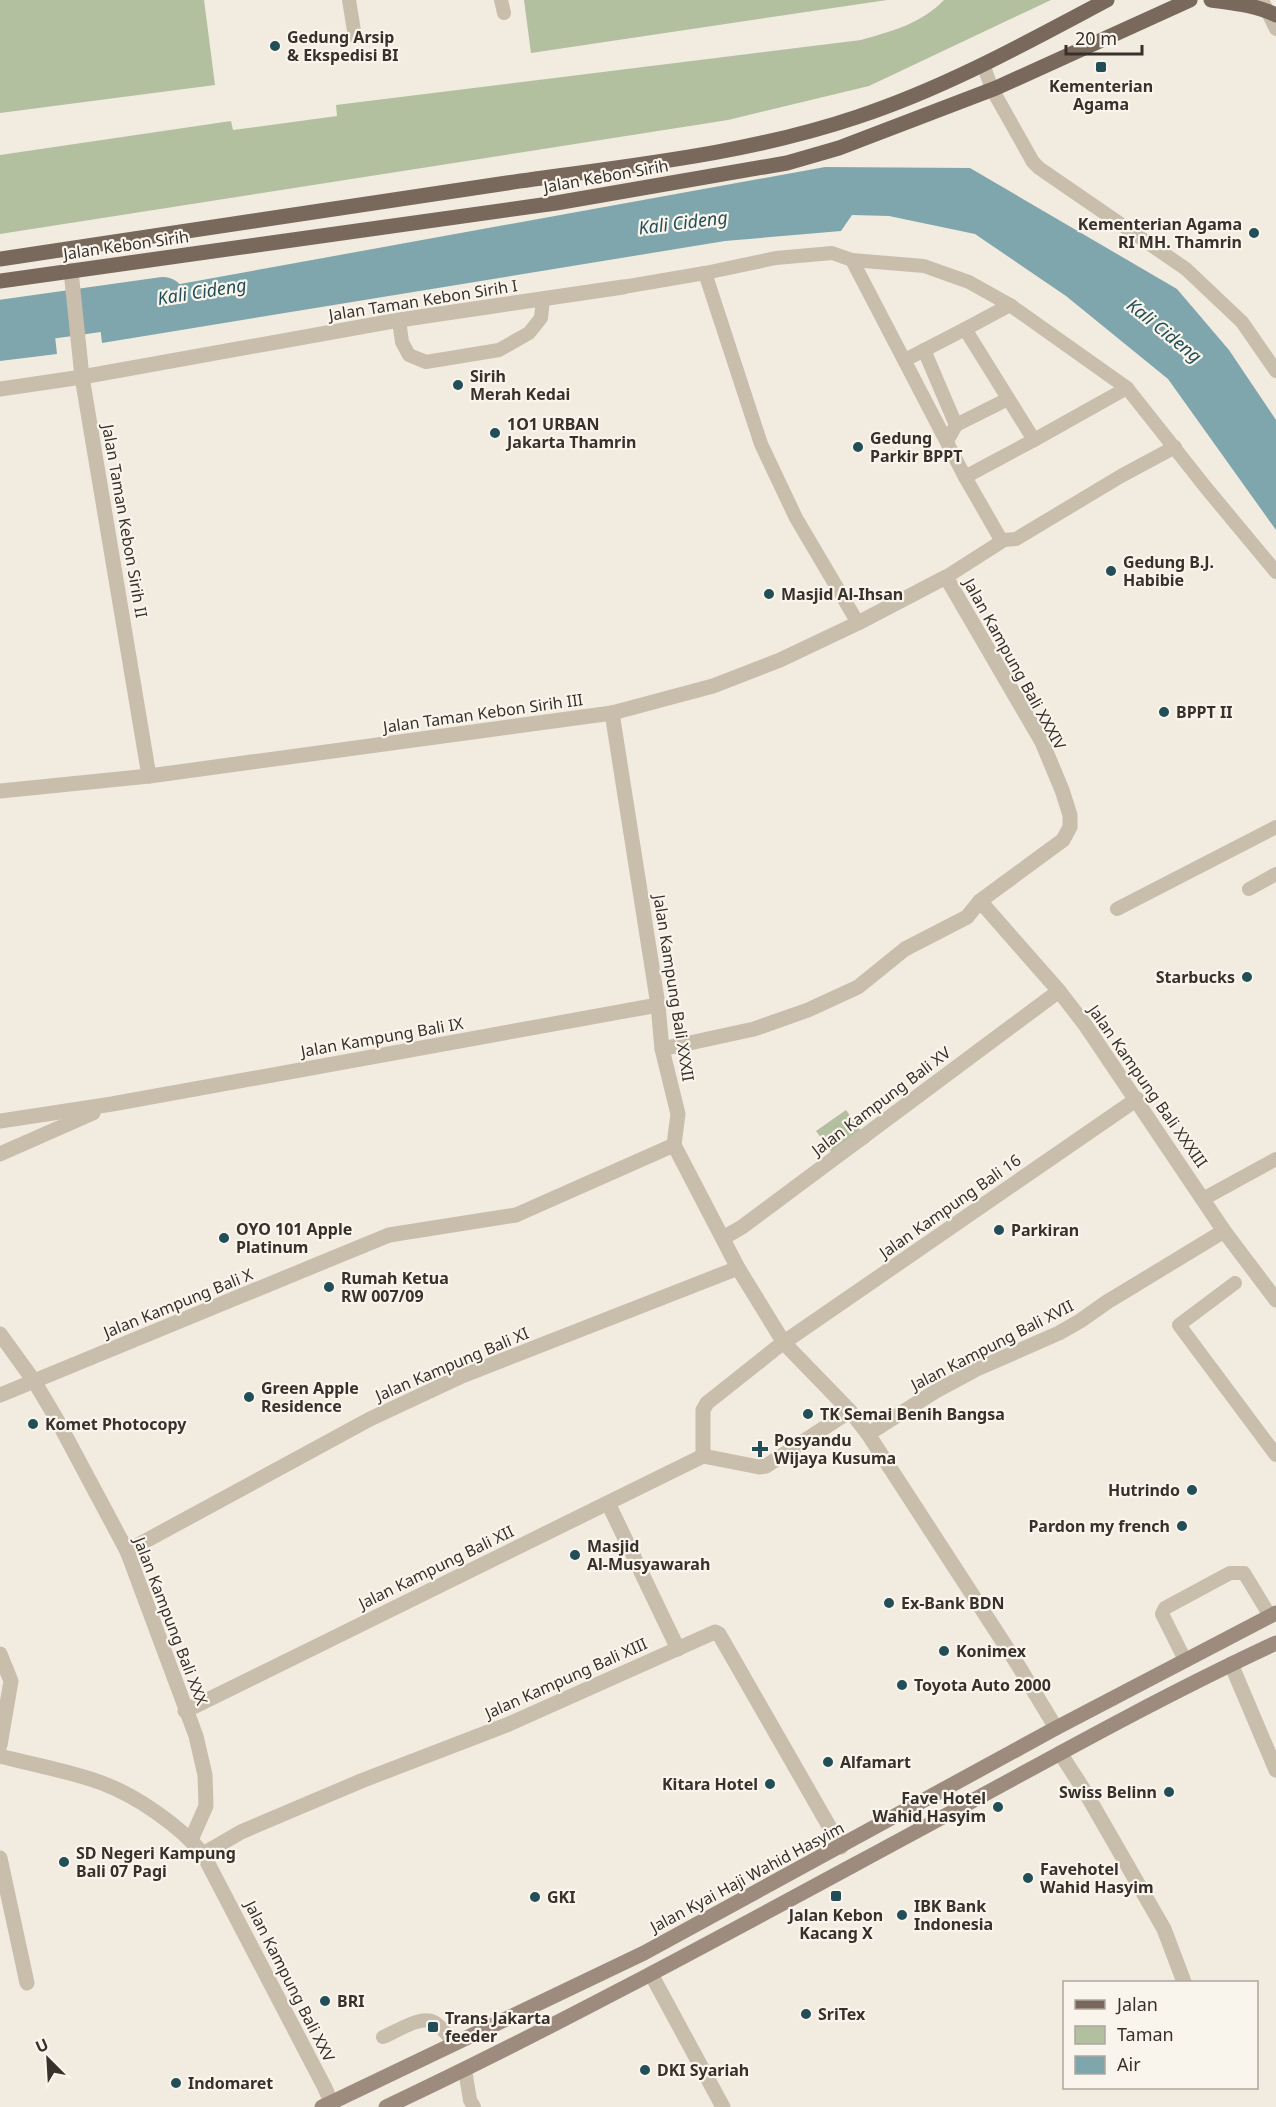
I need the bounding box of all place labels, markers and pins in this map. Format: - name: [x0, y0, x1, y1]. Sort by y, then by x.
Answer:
- place label: Gedung Arsip & Ekspedisi BI: [287, 26, 398, 66]
- marker: Gedung Arsip & Ekspedisi BI: [268, 39, 282, 53]
- marker: Kementerian Agama: [1094, 60, 1108, 74]
- place label: Kementerian Agama: [1049, 75, 1153, 115]
- place label: Kementerian Agama RI MH. Thamrin: [1078, 213, 1242, 253]
- marker: Kementerian Agama RI MH. Thamrin: [1247, 226, 1261, 240]
- place label: Sirih Merah Kedai: [470, 365, 570, 405]
- marker: Sirih Merah Kedai: [451, 378, 465, 392]
- place label: 1O1 URBAN Jakarta Thamrin: [505, 413, 636, 453]
- marker: 1O1 URBAN Jakarta Thamrin: [488, 426, 502, 440]
- place label: Gedung Parkir BPPT: [870, 427, 962, 467]
- marker: Gedung Parkir BPPT: [851, 440, 865, 454]
- place label: Gedung B.J. Habibie: [1123, 551, 1214, 591]
- marker: Gedung B.J. Habibie: [1104, 564, 1118, 578]
- place label: Masjid Al-Ihsan: [781, 583, 903, 605]
- marker: Masjid Al-Ihsan: [762, 587, 776, 601]
- place label: BPPT II: [1176, 701, 1232, 723]
- marker: BPPT II: [1157, 705, 1171, 719]
- place label: Starbucks: [1156, 966, 1235, 988]
- marker: Starbucks: [1240, 970, 1254, 984]
- place label: OYO 101 Apple Platinum: [236, 1218, 352, 1258]
- place label: Parkiran: [1011, 1219, 1079, 1241]
- marker: Parkiran: [992, 1223, 1006, 1237]
- marker: OYO 101 Apple Platinum: [217, 1231, 231, 1245]
- place label: Rumah Ketua RW 007/09: [341, 1267, 449, 1307]
- marker: Rumah Ketua RW 007/09: [322, 1280, 336, 1294]
- place label: Green Apple Residence: [261, 1377, 359, 1417]
- marker: Green Apple Residence: [242, 1390, 256, 1404]
- place label: TK Semai Benih Bangsa: [820, 1403, 1005, 1425]
- marker: TK Semai Benih Bangsa: [801, 1407, 815, 1421]
- place label: Komet Photocopy: [45, 1413, 187, 1435]
- marker: Komet Photocopy: [26, 1417, 40, 1431]
- place label: Posyandu Wijaya Kusuma: [774, 1429, 896, 1469]
- marker: Posyandu Wijaya Kusuma: [751, 1440, 769, 1458]
- place label: Hutrindo: [1108, 1479, 1180, 1501]
- marker: Hutrindo: [1185, 1483, 1199, 1497]
- place label: Pardon my french: [1028, 1515, 1170, 1537]
- marker: Pardon my french: [1175, 1519, 1189, 1533]
- place label: Masjid Al-Musyawarah: [587, 1535, 710, 1575]
- marker: Masjid Al-Musyawarah: [568, 1548, 582, 1562]
- place label: Ex-Bank BDN: [901, 1592, 1004, 1614]
- marker: Ex-Bank BDN: [882, 1596, 896, 1610]
- place label: Konimex: [956, 1640, 1027, 1662]
- marker: Konimex: [937, 1644, 951, 1658]
- place label: Toyota Auto 2000: [914, 1674, 1051, 1696]
- marker: Toyota Auto 2000: [895, 1678, 909, 1692]
- place label: Alfamart: [840, 1751, 911, 1773]
- marker: Alfamart: [821, 1755, 835, 1769]
- place label: Kitara Hotel: [662, 1773, 758, 1795]
- marker: Kitara Hotel: [763, 1777, 777, 1791]
- place label: Swiss Belinn: [1059, 1781, 1157, 1803]
- marker: Swiss Belinn: [1162, 1785, 1176, 1799]
- place label: Fave Hotel Wahid Hasyim: [872, 1787, 986, 1827]
- marker: Fave Hotel Wahid Hasyim: [991, 1800, 1005, 1814]
- place label: SD Negeri Kampung Bali 07 Pagi: [76, 1842, 236, 1882]
- marker: SD Negeri Kampung Bali 07 Pagi: [57, 1855, 71, 1869]
- place label: Favehotel Wahid Hasyim: [1040, 1858, 1154, 1898]
- marker: Favehotel Wahid Hasyim: [1021, 1871, 1035, 1885]
- place label: GKI: [547, 1886, 575, 1908]
- marker: Jalan Kebon Kacang X: [829, 1889, 843, 1903]
- marker: GKI: [528, 1890, 542, 1904]
- place label: IBK Bank Indonesia: [914, 1895, 993, 1935]
- place label: Jalan Kebon Kacang X: [787, 1904, 883, 1944]
- marker: IBK Bank Indonesia: [895, 1908, 909, 1922]
- place label: BRI: [337, 1990, 364, 2012]
- marker: BRI: [318, 1994, 332, 2008]
- place label: SriTex: [818, 2003, 866, 2025]
- place label: Trans Jakarta feeder: [445, 2007, 551, 2047]
- marker: SriTex: [799, 2007, 813, 2021]
- marker: Trans Jakarta feeder: [426, 2020, 440, 2034]
- place label: DKI Syariah: [657, 2059, 749, 2081]
- marker: DKI Syariah: [638, 2063, 652, 2077]
- place label: Indomaret: [188, 2072, 273, 2094]
- marker: Indomaret: [169, 2076, 183, 2090]

